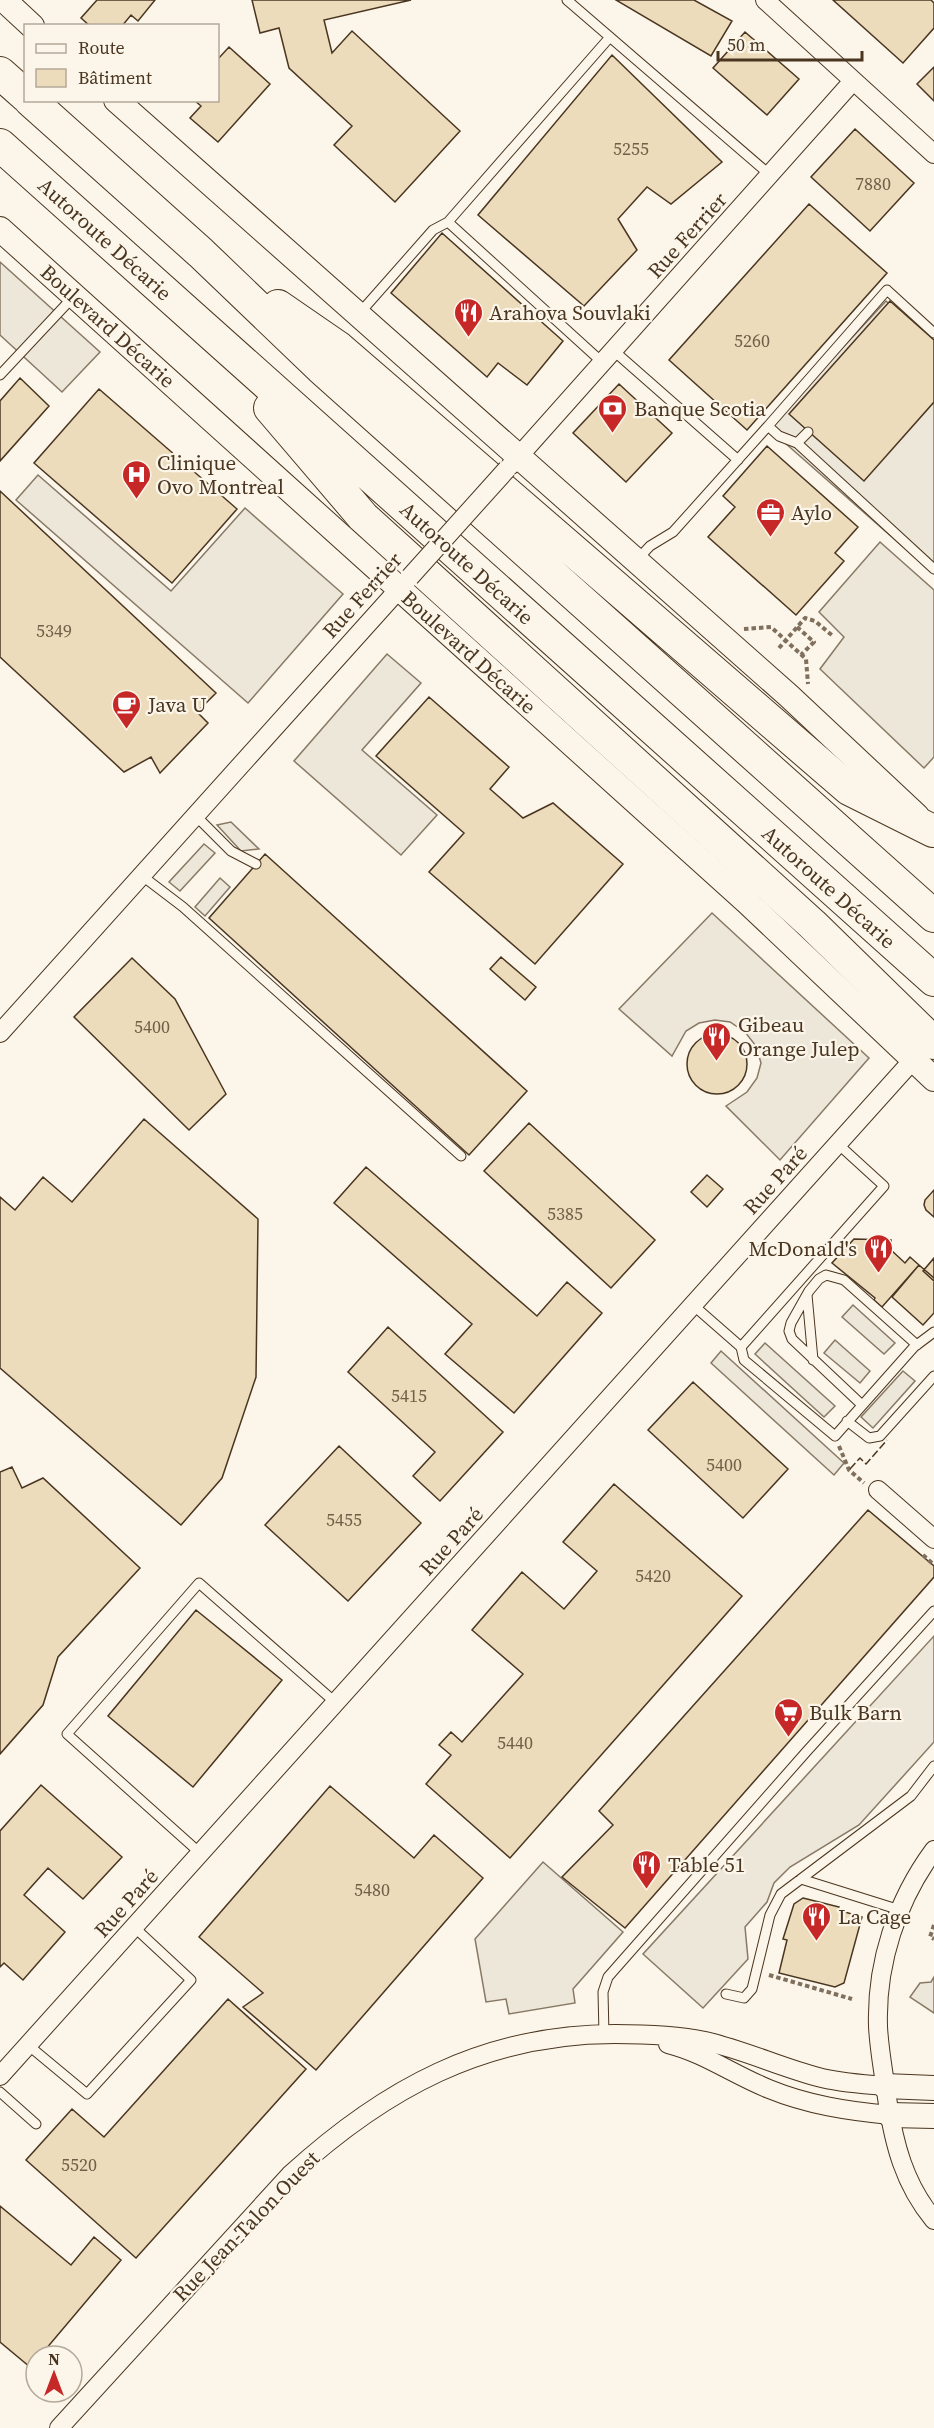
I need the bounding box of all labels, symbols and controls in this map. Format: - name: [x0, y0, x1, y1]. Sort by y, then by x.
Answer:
- legend: [24, 24, 219, 102]
- scale bar: [718, 24, 862, 62]
- text: 50 m: [727, 32, 765, 57]
- text: Route: [78, 35, 125, 60]
- text: Bâtiment: [78, 65, 152, 90]
- house number: 5255: [613, 136, 649, 161]
- street label: Autoroute Décarie: [32, 171, 178, 307]
- house number: 7880: [855, 171, 891, 196]
- street label: Rue Ferrier: [641, 186, 734, 284]
- street label: Boulevard Décarie: [34, 258, 182, 394]
- restaurant icon: Arahova Souvlaki: [452, 296, 484, 338]
- place label: Arahova Souvlaki: [489, 298, 651, 327]
- house number: 5260: [734, 328, 770, 353]
- bank icon: Banque Scotia: [597, 392, 629, 434]
- place label: Banque Scotia: [634, 394, 766, 423]
- place label: Clinique Ovo Montreal: [157, 448, 284, 501]
- hospital icon: Clinique Ovo Montreal: [120, 458, 152, 500]
- street label: Autoroute Décarie: [394, 495, 540, 631]
- office icon: Aylo: [754, 496, 786, 538]
- place label: Aylo: [791, 498, 832, 527]
- street label: Rue Ferrier: [316, 546, 409, 644]
- street label: Boulevard Décarie: [395, 584, 543, 720]
- house number: 5349: [36, 618, 72, 643]
- cafe icon: Java U: [111, 688, 143, 730]
- place label: Java U: [147, 690, 207, 719]
- street label: Autoroute Décarie: [756, 819, 902, 955]
- place label: Gibeau Orange Julep: [738, 1010, 860, 1063]
- house number: 5400: [134, 1014, 170, 1039]
- restaurant icon: Gibeau Orange Julep: [701, 1020, 733, 1062]
- street label: Rue Paré: [736, 1139, 814, 1221]
- house number: 5385: [547, 1201, 583, 1226]
- restaurant icon: McDonald's: [862, 1232, 894, 1274]
- place label: McDonald's: [749, 1234, 857, 1263]
- house number: 5415: [391, 1383, 427, 1408]
- house number: 5400: [706, 1452, 742, 1477]
- street label: Rue Paré: [412, 1500, 490, 1582]
- house number: 5455: [326, 1507, 362, 1532]
- house number: 5420: [635, 1563, 671, 1588]
- supermarket icon: Bulk Barn: [772, 1696, 804, 1738]
- place label: Bulk Barn: [809, 1698, 902, 1727]
- house number: 5440: [497, 1730, 533, 1755]
- restaurant icon: Table 51: [631, 1848, 663, 1890]
- place label: Table 51: [668, 1850, 745, 1879]
- street label: Rue Paré: [87, 1862, 165, 1944]
- house number: 5480: [354, 1877, 390, 1902]
- restaurant icon: La Cage: [801, 1900, 833, 1942]
- place label: La Cage: [838, 1902, 911, 1931]
- street label: Rue Jean-Talon Ouest: [166, 2144, 326, 2308]
- house number: 5520: [61, 2152, 97, 2177]
- north arrow: [24, 2344, 84, 2404]
- text: N: [48, 2348, 60, 2370]

